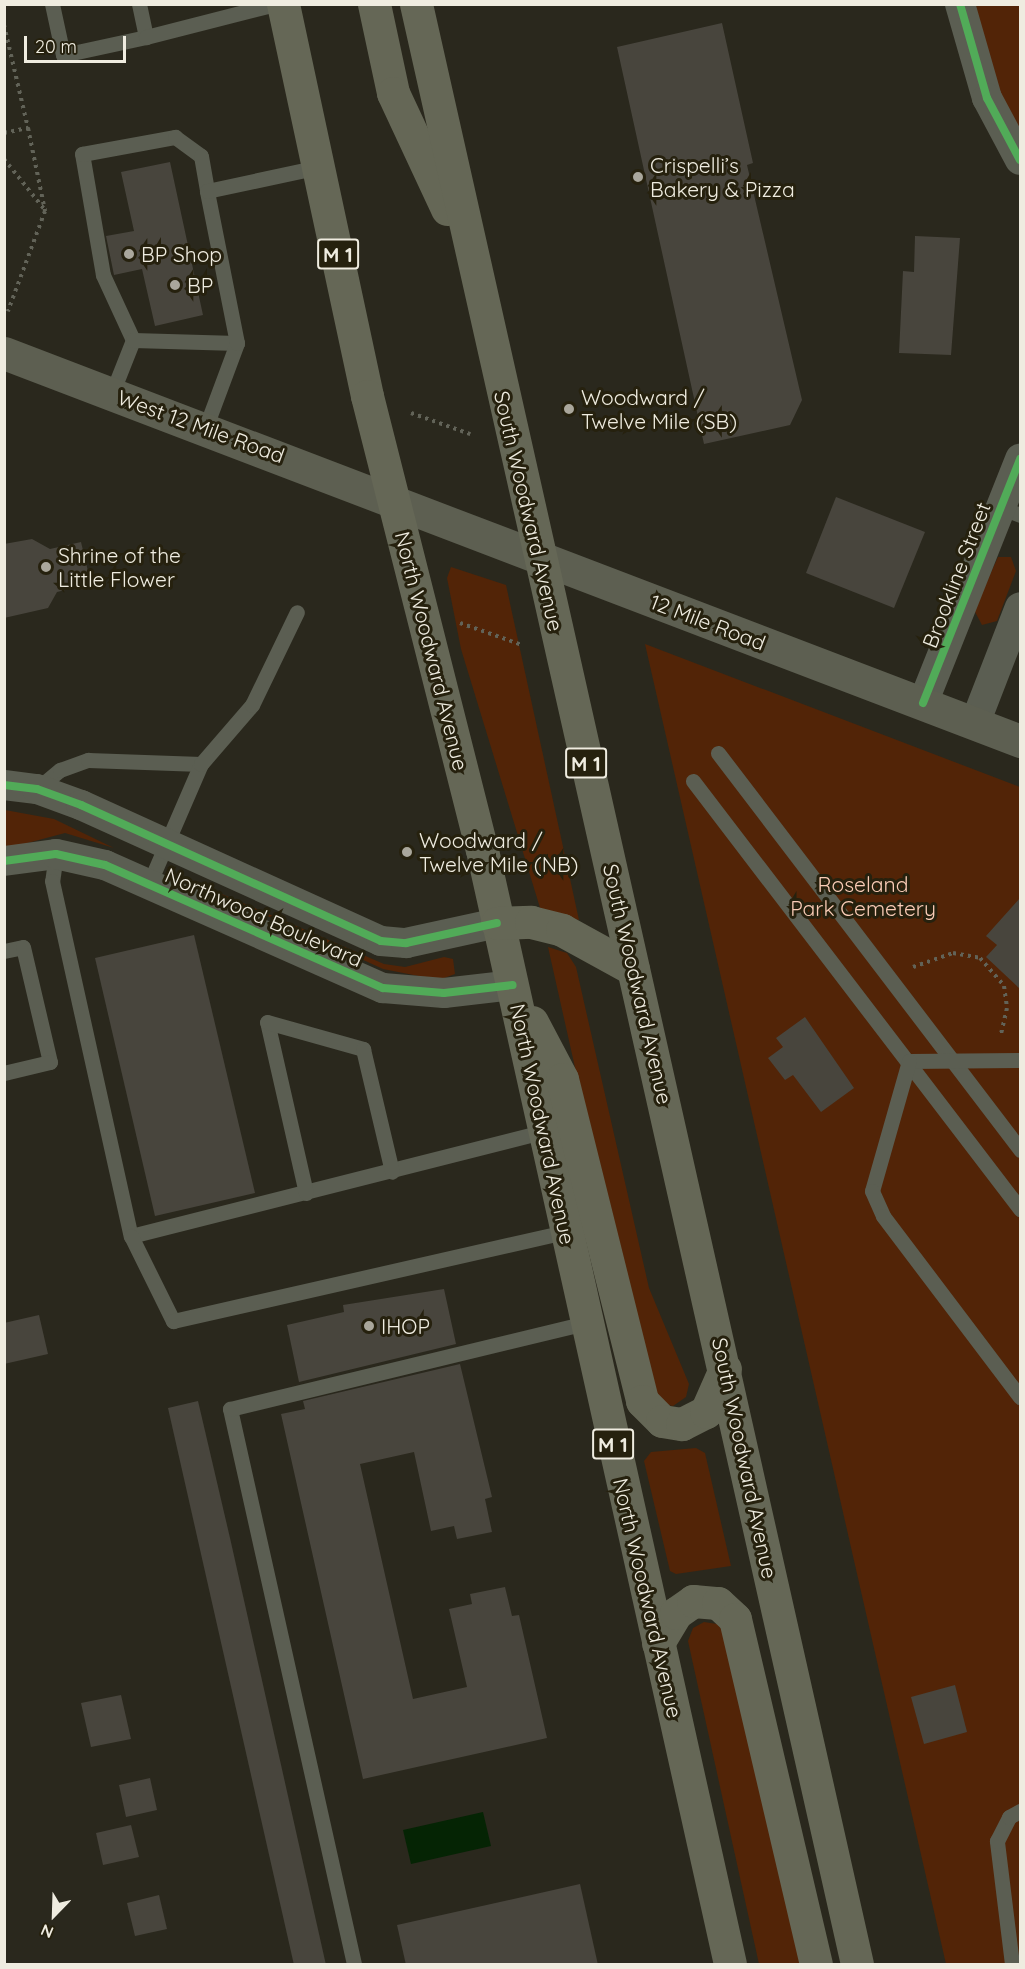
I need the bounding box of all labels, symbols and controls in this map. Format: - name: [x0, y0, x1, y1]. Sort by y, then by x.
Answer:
- scale bar: [27, 24, 129, 62]
- text: 20 m: [35, 35, 77, 58]
- place label: Crispelli’s Bakery & Pizza: [650, 152, 795, 202]
- marker: Crispelli’s Bakery & Pizza: [631, 170, 645, 184]
- road number: M 1: [317, 237, 359, 271]
- place label: BP Shop: [141, 241, 222, 267]
- marker: BP Shop: [122, 247, 136, 261]
- place label: BP: [187, 272, 213, 298]
- marker: BP: [168, 278, 182, 292]
- street label: West 12 Mile Road: [114, 384, 288, 468]
- place label: Woodward / Twelve Mile (SB): [581, 384, 737, 434]
- street label: South Woodward Avenue: [489, 388, 569, 634]
- marker: Woodward / Twelve Mile (SB): [562, 402, 576, 416]
- street label: Brookline Street: [917, 498, 995, 652]
- street label: North Woodward Avenue: [390, 529, 474, 773]
- place label: Shrine of the Little Flower: [58, 542, 181, 592]
- marker: Shrine of the Little Flower: [39, 560, 53, 574]
- street label: 12 Mile Road: [647, 588, 769, 656]
- road number: M 1: [565, 746, 607, 780]
- place label: Woodward / Twelve Mile (NB): [419, 827, 578, 877]
- marker: Woodward / Twelve Mile (NB): [400, 845, 414, 859]
- street label: South Woodward Avenue: [598, 861, 678, 1107]
- street label: Northwood Boulevard: [161, 862, 367, 972]
- park label: Roseland Park Cemetery: [790, 871, 936, 921]
- street label: North Woodward Avenue: [505, 1001, 581, 1247]
- place label: IHOP: [381, 1313, 430, 1339]
- marker: IHOP: [362, 1319, 376, 1333]
- street label: South Woodward Avenue: [707, 1335, 783, 1581]
- road number: M 1: [592, 1427, 634, 1461]
- street label: North Woodward Avenue: [608, 1476, 688, 1720]
- north arrow: [24, 1885, 84, 1945]
- text: N: [38, 1920, 56, 1943]

